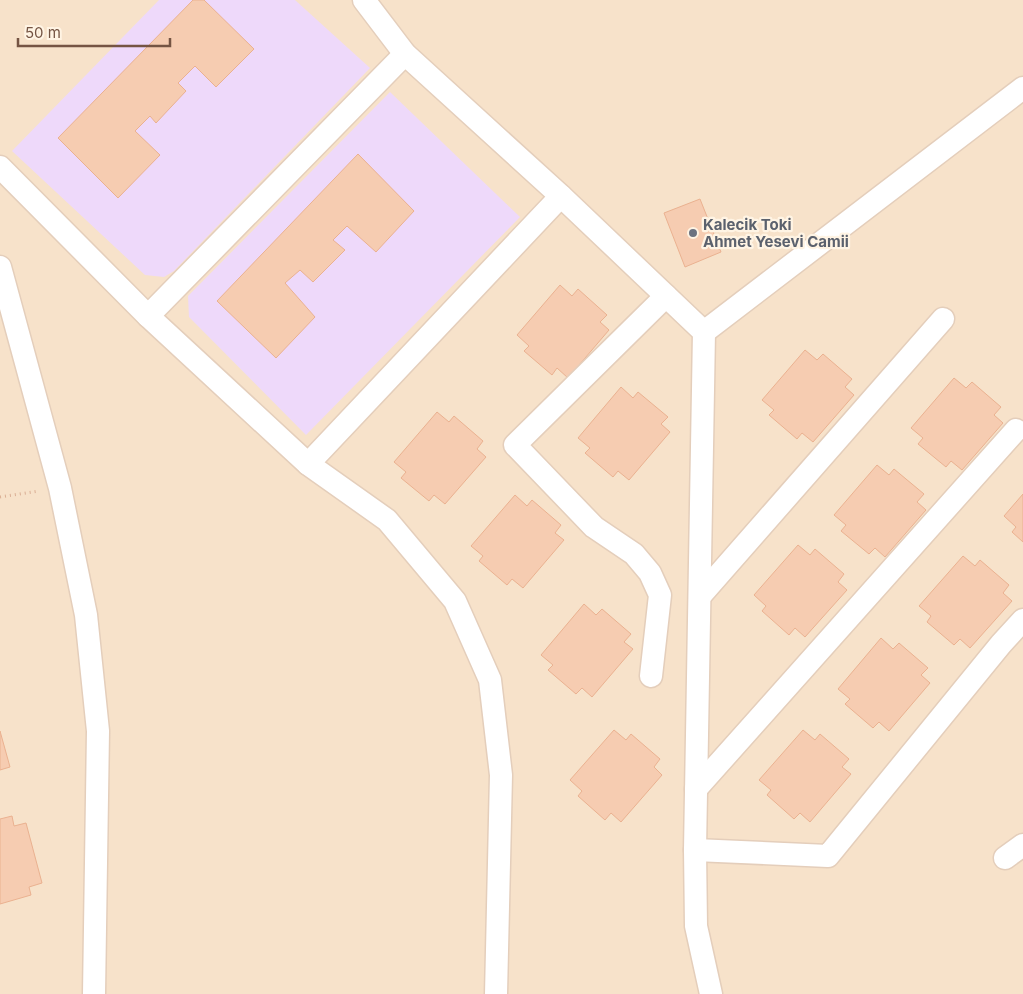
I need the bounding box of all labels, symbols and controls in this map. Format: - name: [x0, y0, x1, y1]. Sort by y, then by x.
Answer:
- scale bar: [18, 15, 170, 47]
- text: 50 m: [25, 23, 61, 42]
- place label: Kalecik Toki Ahmet Yesevi Camii: [703, 215, 849, 251]
- marker: Kalecik Toki Ahmet Yesevi Camii: [687, 227, 699, 239]

